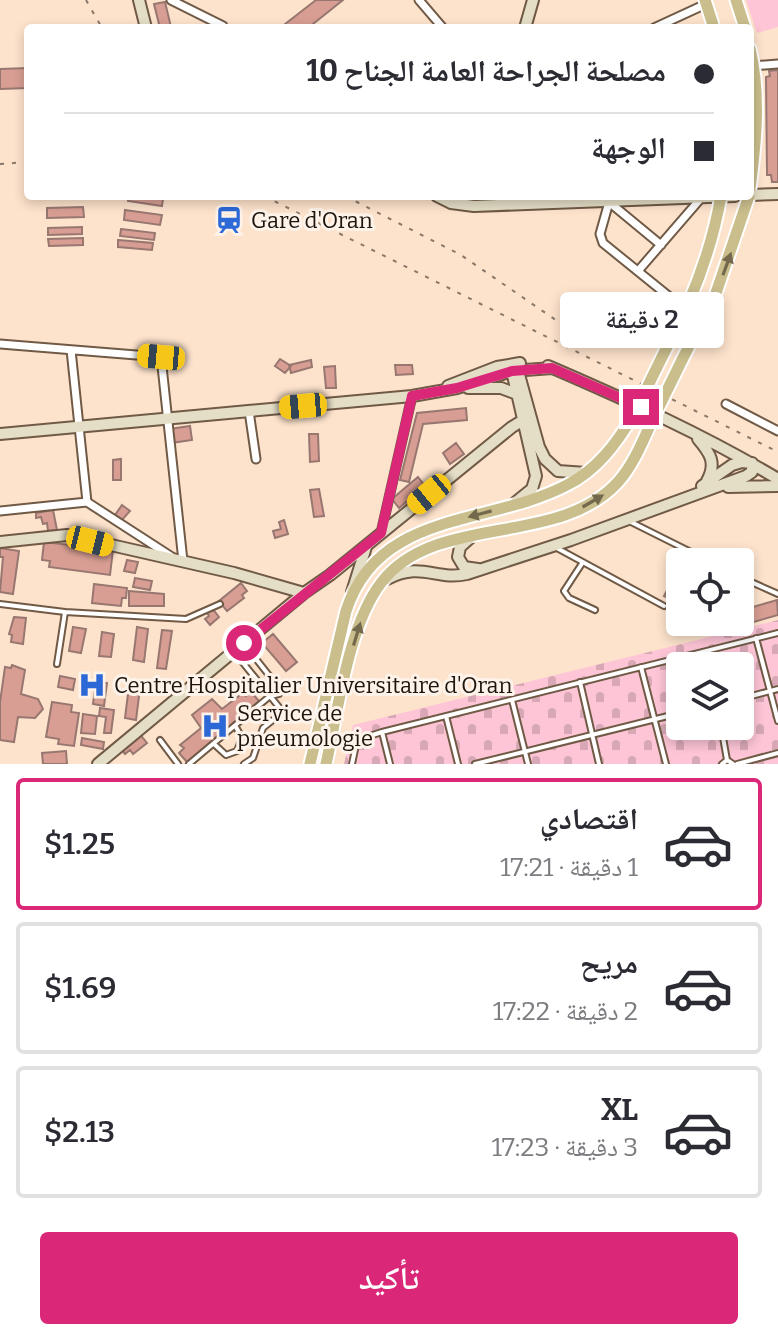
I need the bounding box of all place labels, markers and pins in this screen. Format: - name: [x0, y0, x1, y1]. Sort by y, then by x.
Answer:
- station icon: Gare d'Oran: [214, 205, 244, 235]
- place label: Gare d'Oran: [251, 207, 373, 234]
- hospital icon: Centre Hospitalier Universitaire d'Oran: [77, 670, 107, 700]
- place label: Centre Hospitalier Universitaire d'Oran: [114, 672, 512, 699]
- place label: Service de pneumologie: [237, 700, 373, 752]
- hospital icon: Service de pneumologie: [200, 711, 230, 741]

